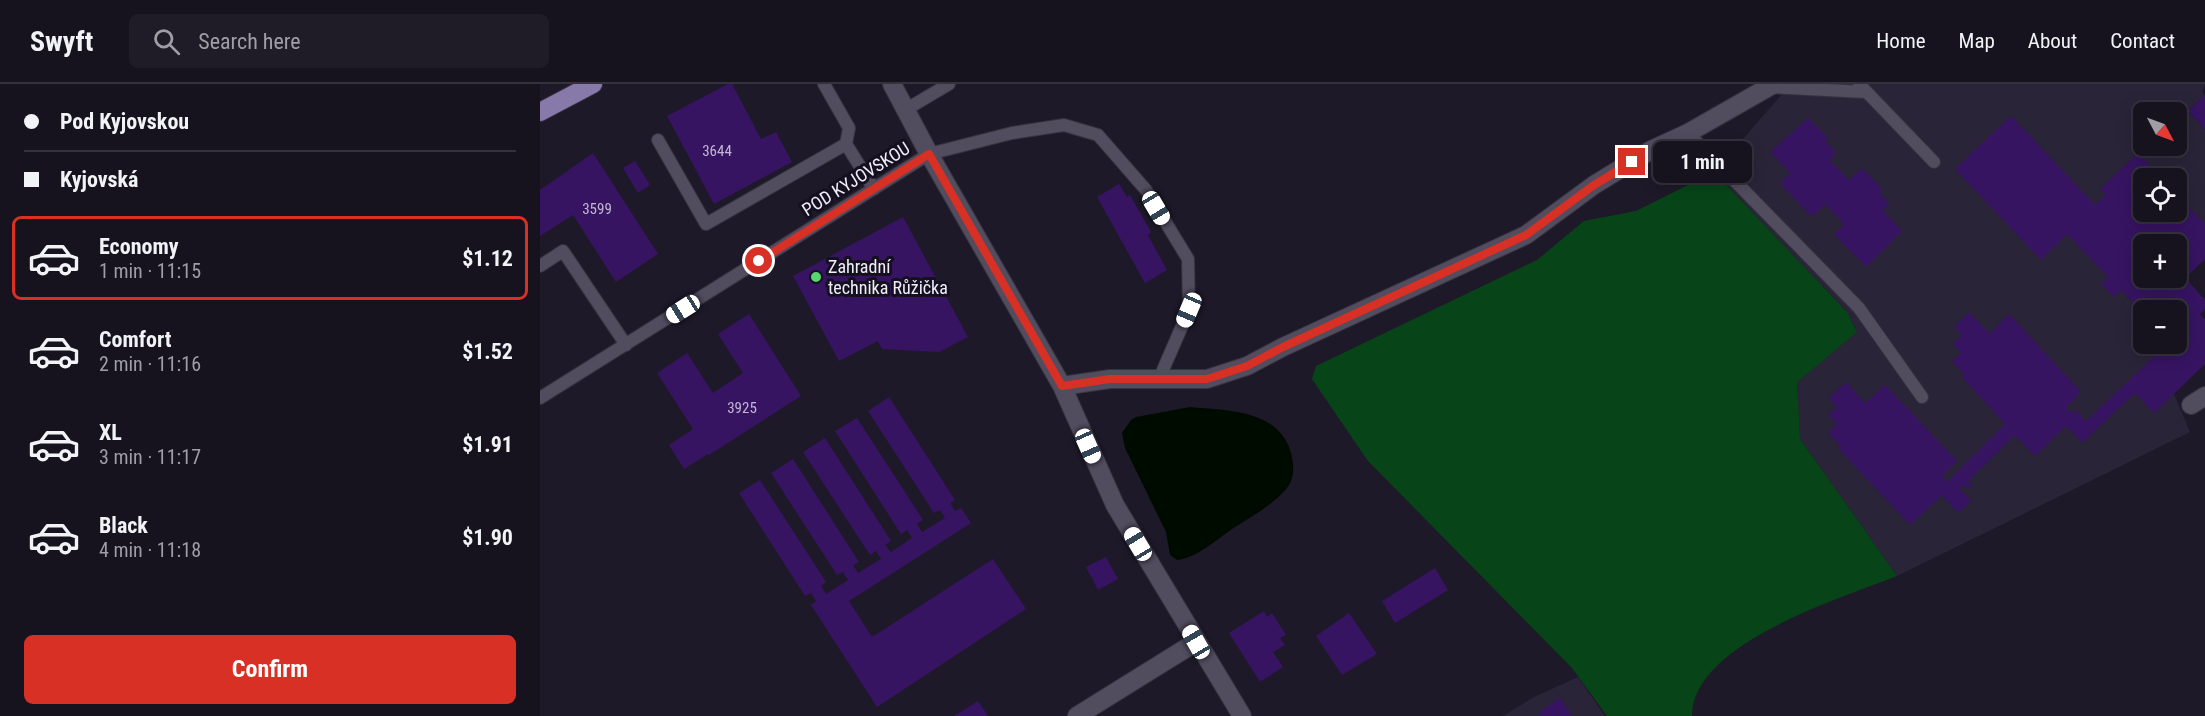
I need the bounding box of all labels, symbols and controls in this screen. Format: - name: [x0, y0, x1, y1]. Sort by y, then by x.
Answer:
- search box: [129, 14, 549, 68]
- text: Swyft: [30, 25, 93, 58]
- icon: search: [150, 25, 183, 58]
- text: Search here: [198, 29, 301, 54]
- text: Home: [1876, 29, 1926, 53]
- text: Map: [1959, 29, 1995, 53]
- text: About: [2028, 29, 2077, 53]
- text: Contact: [2110, 29, 2175, 53]
- north arrow: [2133, 102, 2187, 156]
- map controls: [2133, 102, 2187, 354]
- text: Pod Kyjovskou: [60, 109, 189, 134]
- street label: POD KYJOVSKOU: [798, 137, 913, 220]
- callout: 1 min: [1653, 141, 1752, 183]
- house number: 3644: [702, 142, 732, 160]
- route end: [1618, 148, 1645, 175]
- text: 1 min: [1680, 150, 1725, 174]
- text: Kyjovská: [60, 167, 138, 192]
- button: locate: [2133, 168, 2187, 222]
- car: [1139, 188, 1173, 228]
- house number: 3599: [582, 200, 612, 218]
- icon: car: [27, 231, 81, 285]
- text: Economy: [99, 234, 179, 259]
- button: +: [2133, 234, 2187, 288]
- text: $1.12: [462, 246, 513, 271]
- route start: [745, 247, 772, 274]
- place label: Zahradní technika Růžička: [828, 256, 948, 298]
- text: 1 min · 11:15: [99, 259, 201, 283]
- marker: Zahradní technika Růžička: [809, 270, 823, 284]
- car: [1174, 290, 1204, 330]
- car: [663, 292, 703, 326]
- button: −: [2133, 300, 2187, 354]
- icon: car: [27, 324, 81, 378]
- text: Comfort: [99, 327, 172, 352]
- text: $1.52: [462, 339, 513, 364]
- text: 2 min · 11:16: [99, 352, 201, 376]
- house number: 3925: [727, 399, 757, 417]
- icon: car: [27, 417, 81, 471]
- text: XL: [99, 420, 122, 445]
- car: [1072, 426, 1104, 466]
- text: $1.91: [462, 432, 513, 457]
- text: 3 min · 11:17: [99, 445, 201, 469]
- icon: car: [27, 510, 81, 564]
- text: Black: [99, 513, 148, 538]
- car: [1121, 524, 1155, 564]
- text: $1.90: [462, 525, 513, 550]
- text: 4 min · 11:18: [99, 538, 201, 562]
- car: [1179, 622, 1213, 662]
- button: Confirm: [24, 635, 516, 704]

